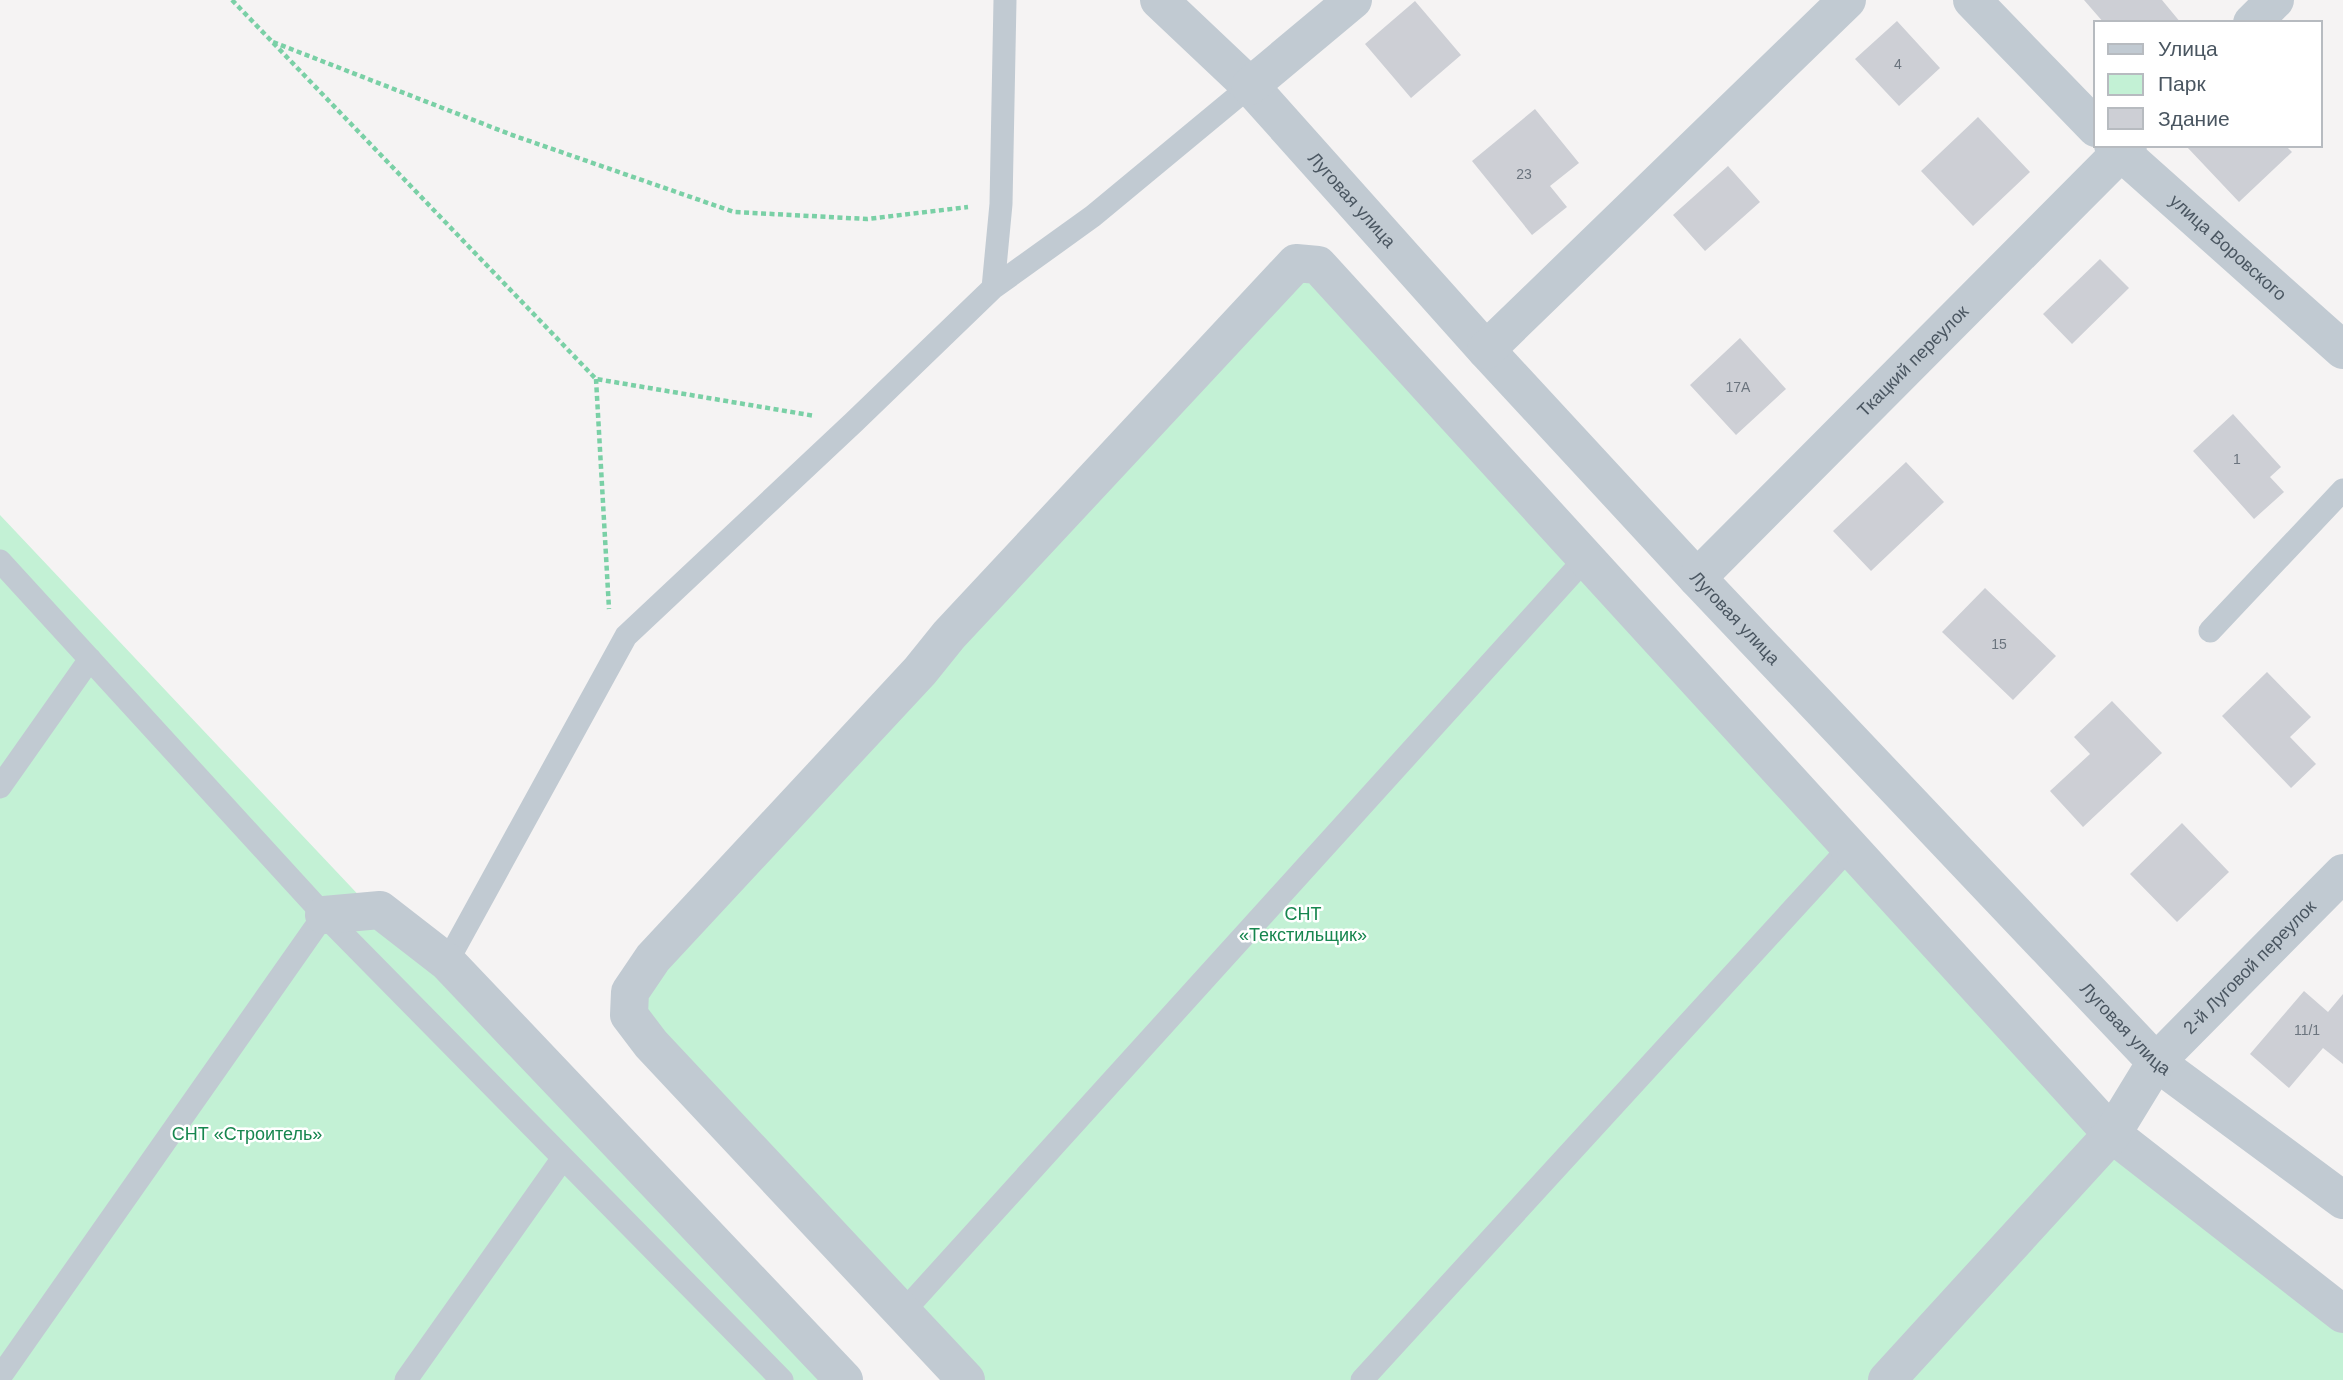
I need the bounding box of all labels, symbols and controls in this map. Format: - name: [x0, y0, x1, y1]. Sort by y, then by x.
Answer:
- legend: [2094, 21, 2322, 147]
- text: Улица: [2158, 37, 2218, 60]
- house number: 4: [1894, 56, 1902, 72]
- text: Парк: [2158, 72, 2206, 95]
- text: Здание: [2158, 107, 2230, 130]
- street label: Луговая улица: [1304, 148, 1400, 252]
- house number: 23: [1516, 166, 1532, 182]
- street label: улица Воровского: [2166, 190, 2290, 305]
- street label: Ткацкий переулок: [1853, 301, 1972, 421]
- house number: 17А: [1726, 379, 1751, 395]
- house number: 1: [2233, 451, 2241, 467]
- street label: Луговая улица: [1686, 567, 1784, 669]
- house number: 15: [1991, 636, 2007, 652]
- street label: 2-й Луговой переулок: [2179, 896, 2320, 1038]
- park label: СНТ «Текстильщик»: [1239, 904, 1367, 945]
- street label: Луговая улица: [2076, 979, 2175, 1080]
- house number: 11/1: [2294, 1022, 2320, 1038]
- park label: СНТ «Строитель»: [172, 1124, 322, 1144]

